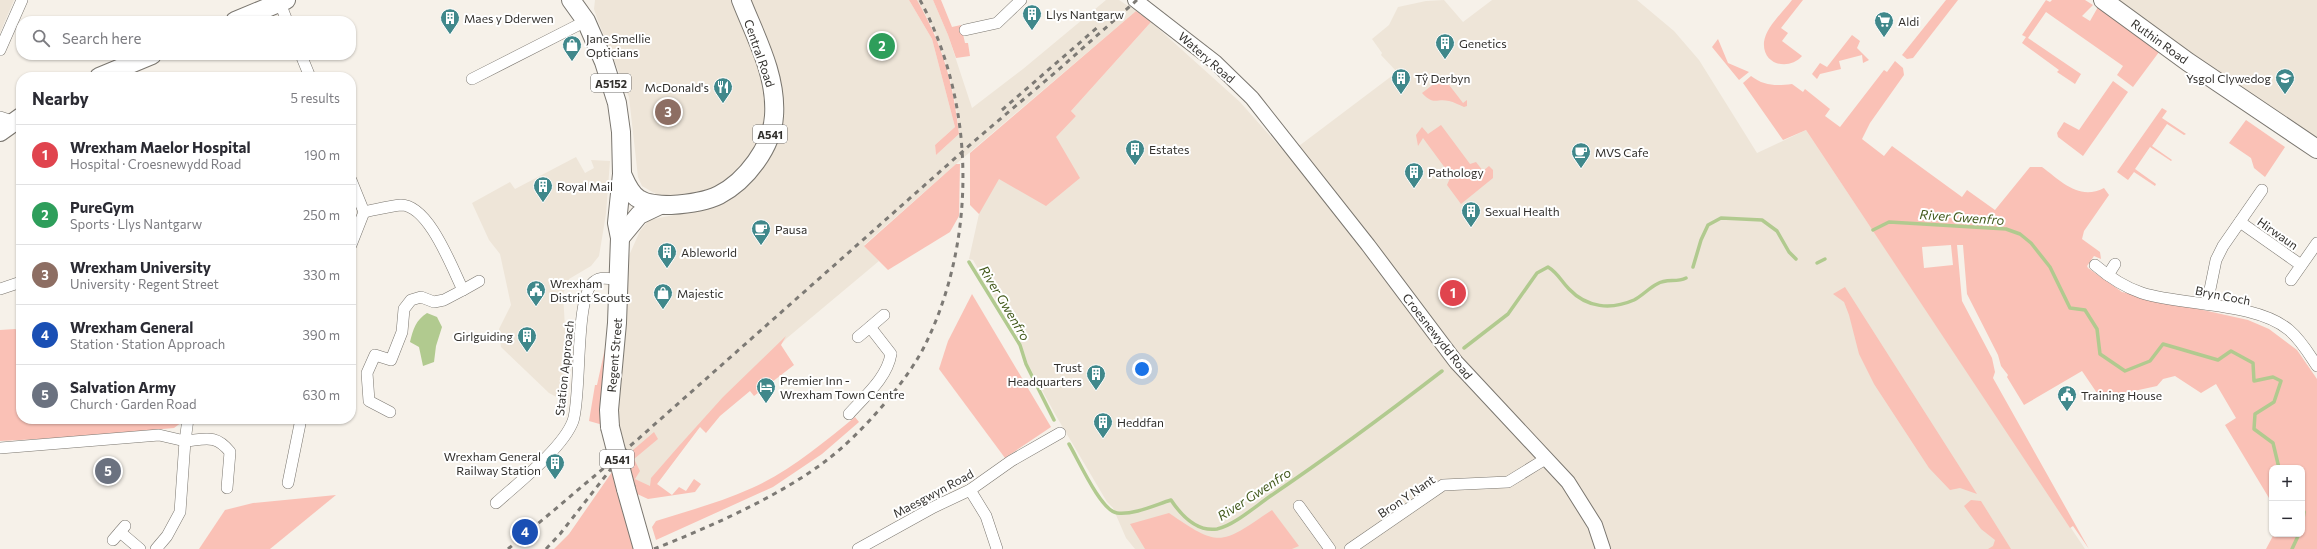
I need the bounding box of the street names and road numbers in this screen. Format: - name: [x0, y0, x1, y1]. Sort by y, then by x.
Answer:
- street label: Ruthin Road: [2129, 16, 2191, 66]
- street label: Central Road: [742, 17, 778, 89]
- street label: Watery Road: [1176, 29, 1238, 85]
- road number: A5152: [591, 74, 631, 92]
- road number: A541: [753, 125, 787, 143]
- street label: Hirwaun: [2255, 214, 2301, 252]
- street label: Bryn Coch: [2194, 283, 2252, 307]
- street label: Croesnewydd Road: [1400, 290, 1476, 382]
- street label: Regent Street: [604, 317, 624, 393]
- street label: Station Approach: [552, 320, 576, 416]
- road number: A541: [600, 450, 634, 468]
- street label: Maesgwyn Road: [890, 466, 976, 520]
- street label: Bron Y Nant: [1375, 472, 1437, 520]

